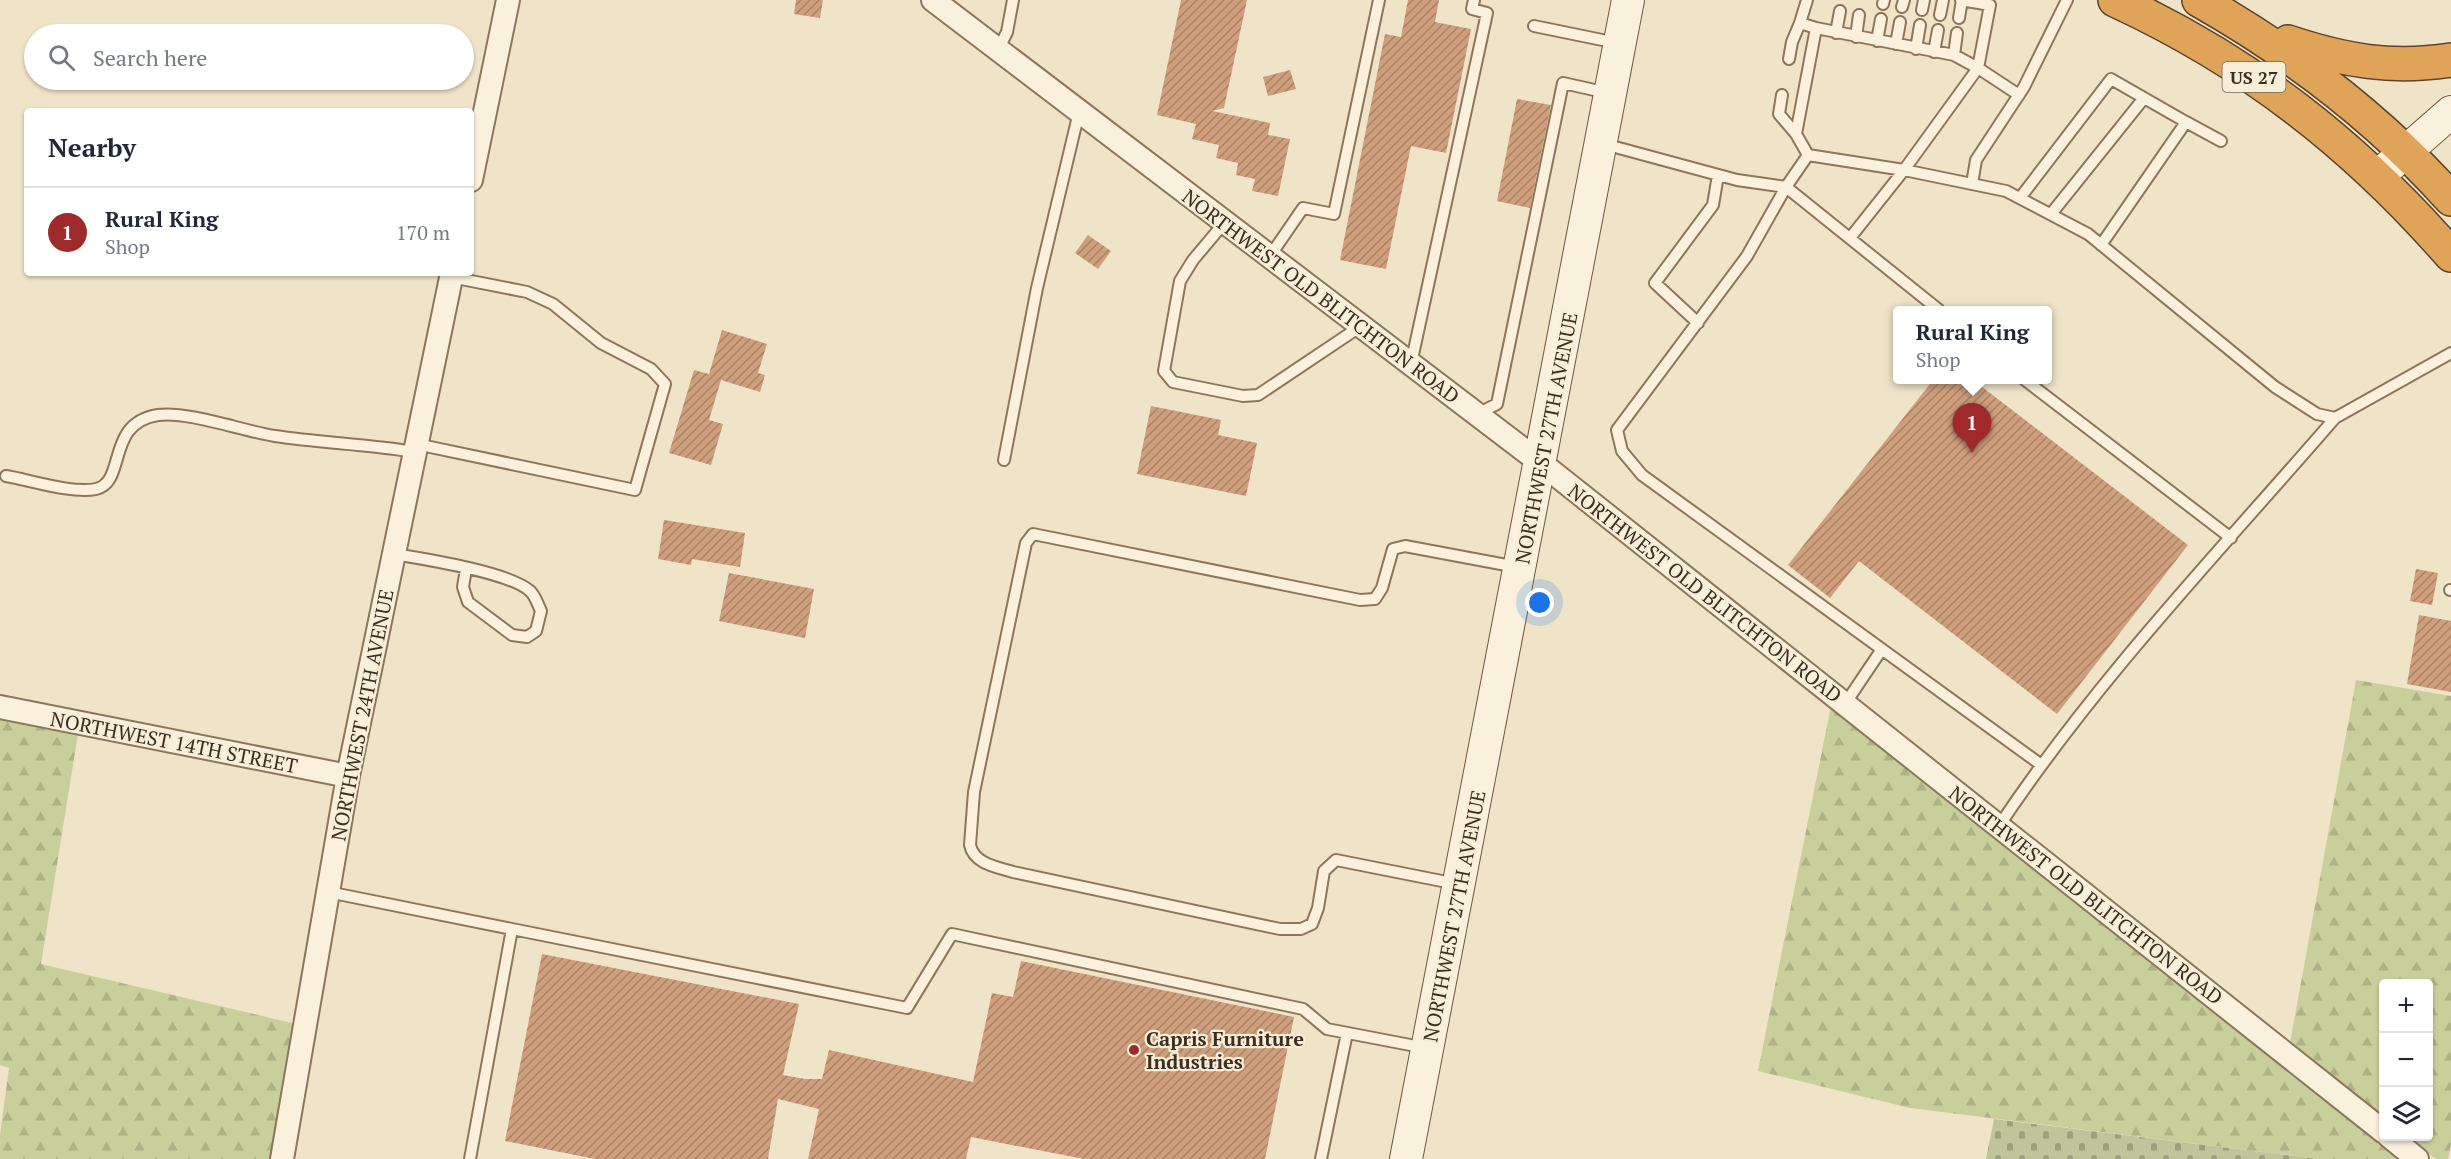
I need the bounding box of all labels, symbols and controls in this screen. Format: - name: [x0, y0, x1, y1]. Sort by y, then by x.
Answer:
- search box: [24, 24, 474, 90]
- icon: search: [45, 41, 78, 74]
- text: Search here: [93, 43, 207, 72]
- road number: US 27: [2222, 62, 2286, 92]
- text: Nearby: [48, 130, 136, 164]
- street label: NORTHWEST OLD BLITCHTON ROAD: [1177, 183, 1465, 409]
- text: Rural King: [105, 204, 219, 233]
- text: 1: [62, 219, 73, 246]
- text: 170 m: [396, 219, 450, 246]
- text: Shop: [105, 233, 150, 260]
- popup: [1893, 306, 2052, 384]
- street label: NORTHWEST 27TH AVENUE: [1508, 310, 1584, 566]
- text: Rural King: [1916, 317, 2029, 346]
- text: Shop: [1916, 346, 1961, 373]
- pin: 1: [1952, 404, 1992, 453]
- street label: NORTHWEST OLD BLITCHTON ROAD: [1562, 477, 1848, 709]
- street label: NORTHWEST 24TH AVENUE: [324, 587, 400, 843]
- your location: [1525, 588, 1554, 617]
- street label: NORTHWEST 14TH STREET: [48, 705, 300, 779]
- street label: NORTHWEST OLD BLITCHTON ROAD: [1943, 779, 2229, 1011]
- street label: NORTHWEST 27TH AVENUE: [1416, 788, 1492, 1044]
- map controls: [2379, 979, 2433, 1141]
- button: +: [2379, 979, 2433, 1033]
- place label: Capris Furniture Industries: [1146, 1025, 1304, 1075]
- button: −: [2379, 1033, 2433, 1087]
- marker: Capris Furniture Industries: [1127, 1043, 1141, 1057]
- button: layers: [2379, 1087, 2433, 1141]

